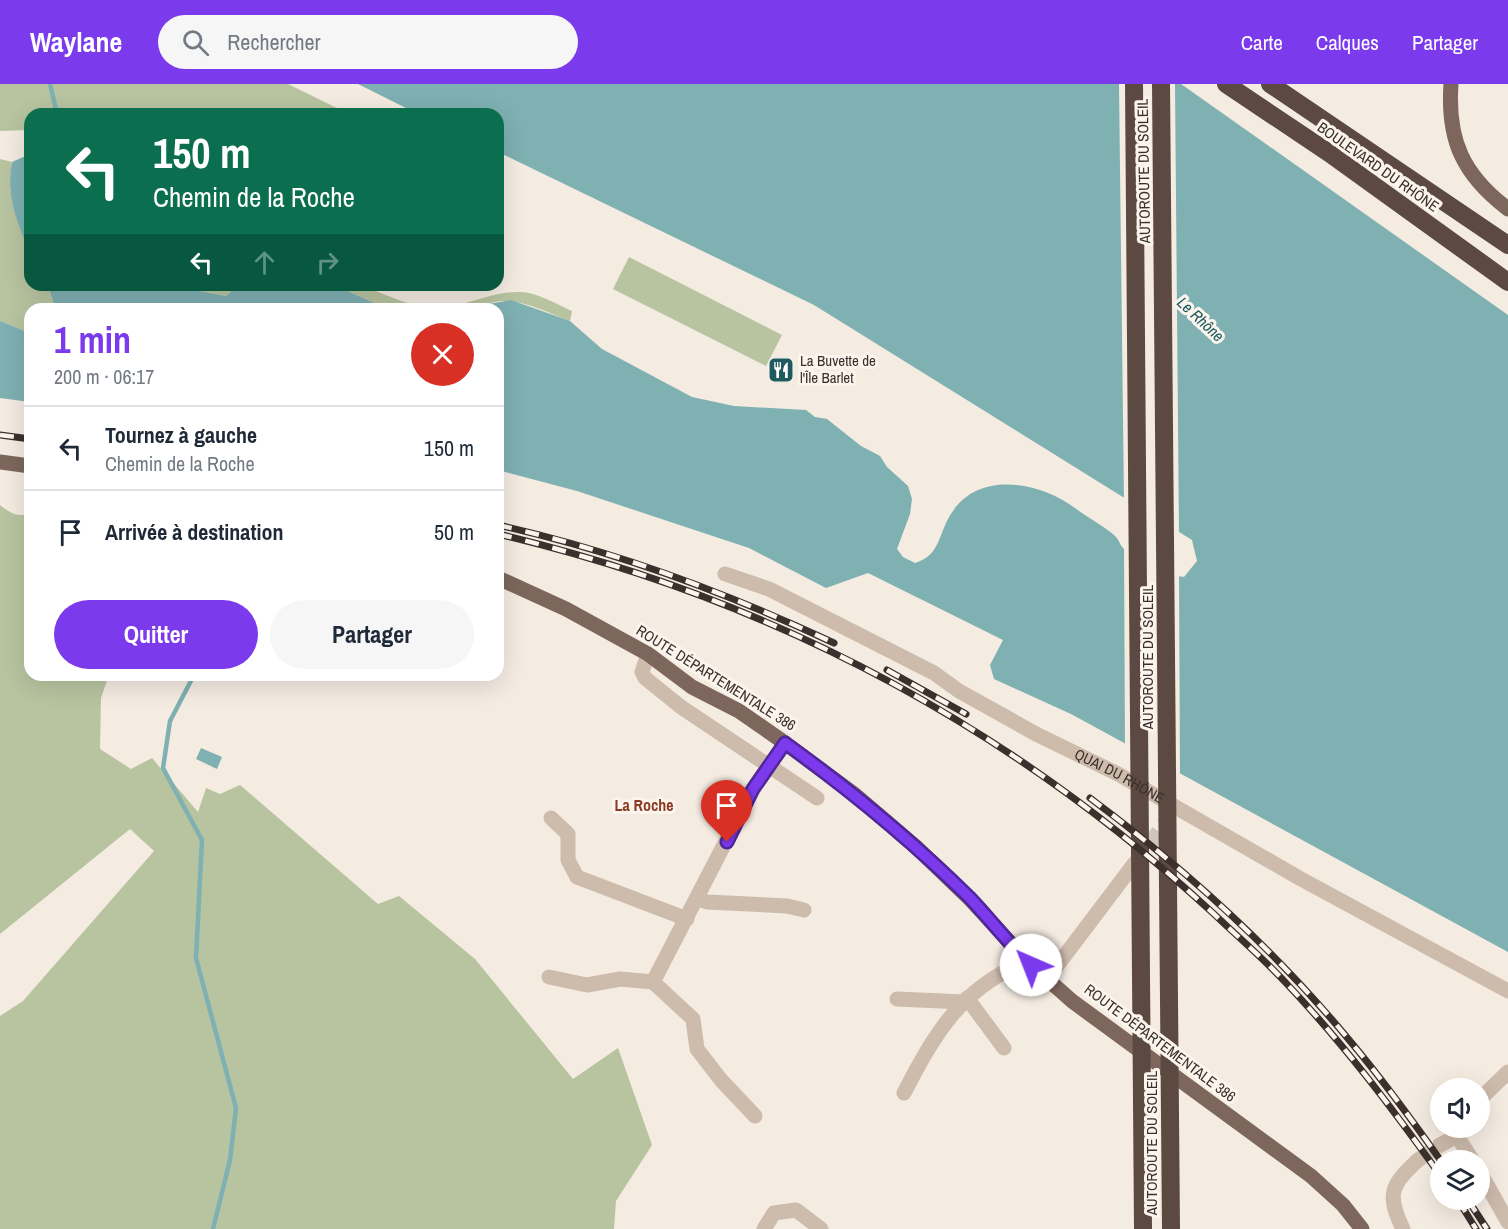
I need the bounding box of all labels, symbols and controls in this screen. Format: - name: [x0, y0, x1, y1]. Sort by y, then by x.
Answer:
- search box: [158, 15, 578, 69]
- text: Waylane: [30, 23, 122, 61]
- icon: search: [179, 26, 212, 59]
- text: Rechercher: [227, 27, 321, 57]
- text: Carte: [1241, 28, 1283, 57]
- text: Calques: [1316, 28, 1379, 57]
- text: Partager: [1412, 28, 1478, 57]
- street label: AUTOROUTE DU SOLEIL: [1132, 98, 1155, 245]
- street label: BOULEVARD DU RHÔNE: [1313, 117, 1443, 216]
- text: 150 m: [153, 125, 251, 181]
- icon: left: [54, 132, 132, 210]
- text: Chemin de la Roche: [153, 179, 355, 215]
- icon: left: [185, 246, 218, 279]
- icon: ahead: [248, 246, 281, 279]
- icon: right: [311, 246, 344, 279]
- water label: Le Rhône: [1173, 292, 1229, 346]
- text: 1 min: [54, 316, 131, 364]
- button: close: [411, 323, 474, 386]
- place label: La Buvette de l'Île Barlet: [800, 350, 876, 388]
- restaurant icon: La Buvette de l'Île Barlet: [766, 355, 796, 385]
- text: 200 m · 06:17: [54, 363, 154, 390]
- text: Tournez à gauche: [105, 420, 257, 450]
- icon: left: [54, 432, 87, 465]
- text: 150 m: [424, 433, 474, 463]
- text: Chemin de la Roche: [105, 450, 255, 477]
- icon: arrive: [54, 516, 87, 549]
- text: Arrivée à destination: [105, 517, 283, 547]
- text: 50 m: [434, 517, 474, 547]
- street label: AUTOROUTE DU SOLEIL: [1137, 585, 1158, 730]
- button: Quitter: [54, 600, 258, 669]
- button: Partager: [270, 600, 474, 669]
- street label: ROUTE DÉPARTEMENTALE 386: [632, 620, 800, 735]
- street label: QUAI DU RHÔNE: [1071, 743, 1168, 808]
- pin: [701, 780, 752, 842]
- icon: arrive: [710, 789, 743, 822]
- district label: La Roche: [614, 794, 674, 816]
- position arrow: [999, 933, 1063, 997]
- street label: ROUTE DÉPARTEMENTALE 386: [1080, 979, 1240, 1107]
- street label: AUTOROUTE DU SOLEIL: [1141, 1071, 1162, 1216]
- map controls: [1430, 1078, 1490, 1210]
- button: sound: [1430, 1078, 1490, 1138]
- button: layers: [1430, 1150, 1490, 1210]

